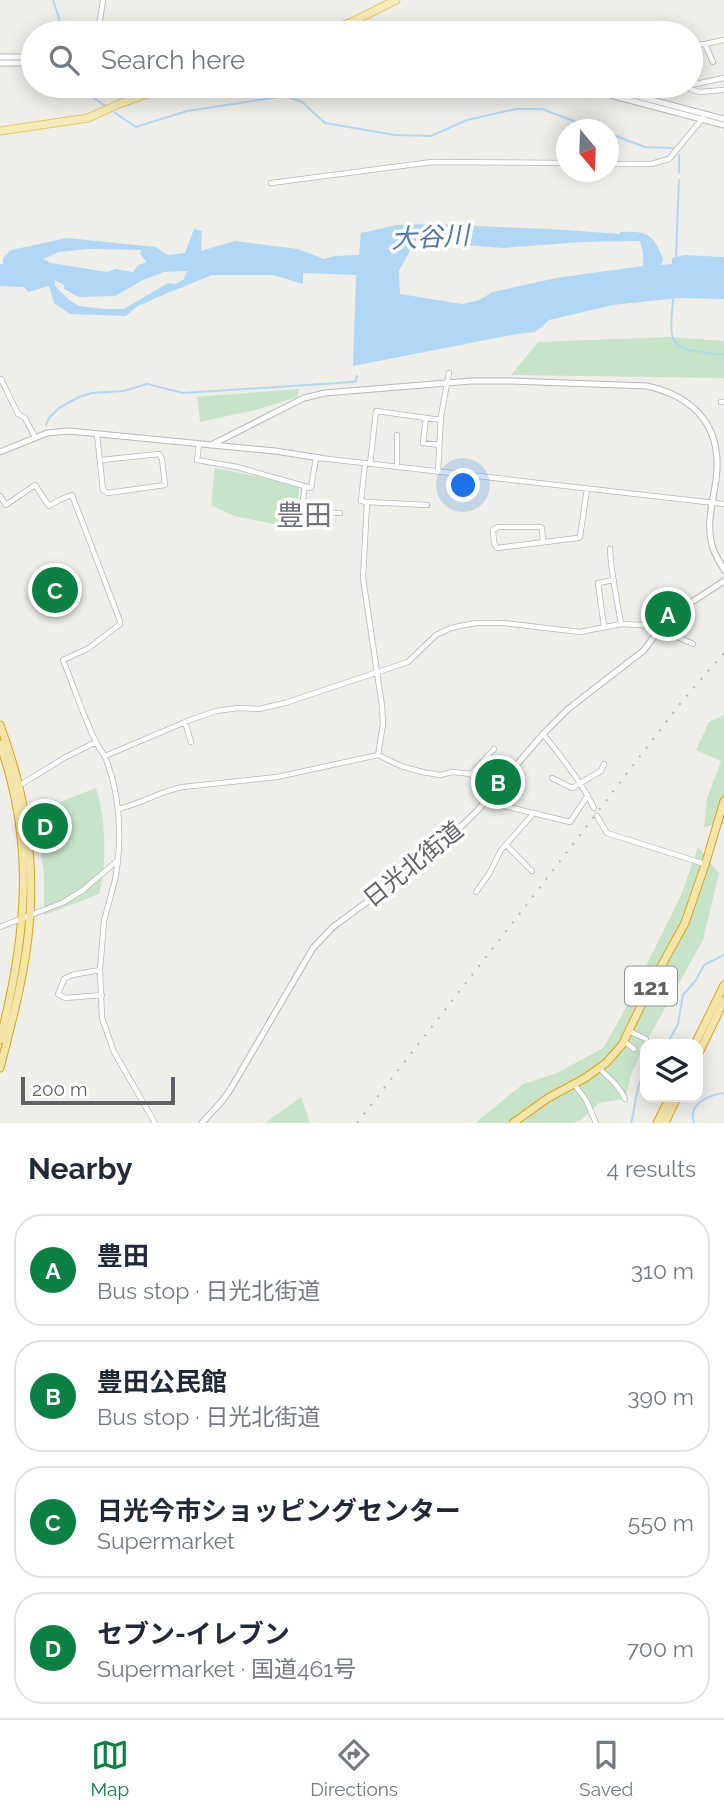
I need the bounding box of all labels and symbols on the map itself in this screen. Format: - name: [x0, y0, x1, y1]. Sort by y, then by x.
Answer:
- north arrow: [556, 119, 619, 182]
- water label: 大谷川: [390, 220, 473, 254]
- your location: [446, 468, 480, 502]
- district label: 豊田: [276, 499, 332, 532]
- pin: C: [32, 564, 78, 616]
- pin: A: [645, 588, 691, 640]
- pin: B: [475, 756, 521, 808]
- pin: D: [22, 800, 68, 852]
- street label: 日光北街道: [357, 815, 469, 913]
- road number: 121: [625, 967, 677, 1006]
- scale bar: [21, 1074, 175, 1106]

